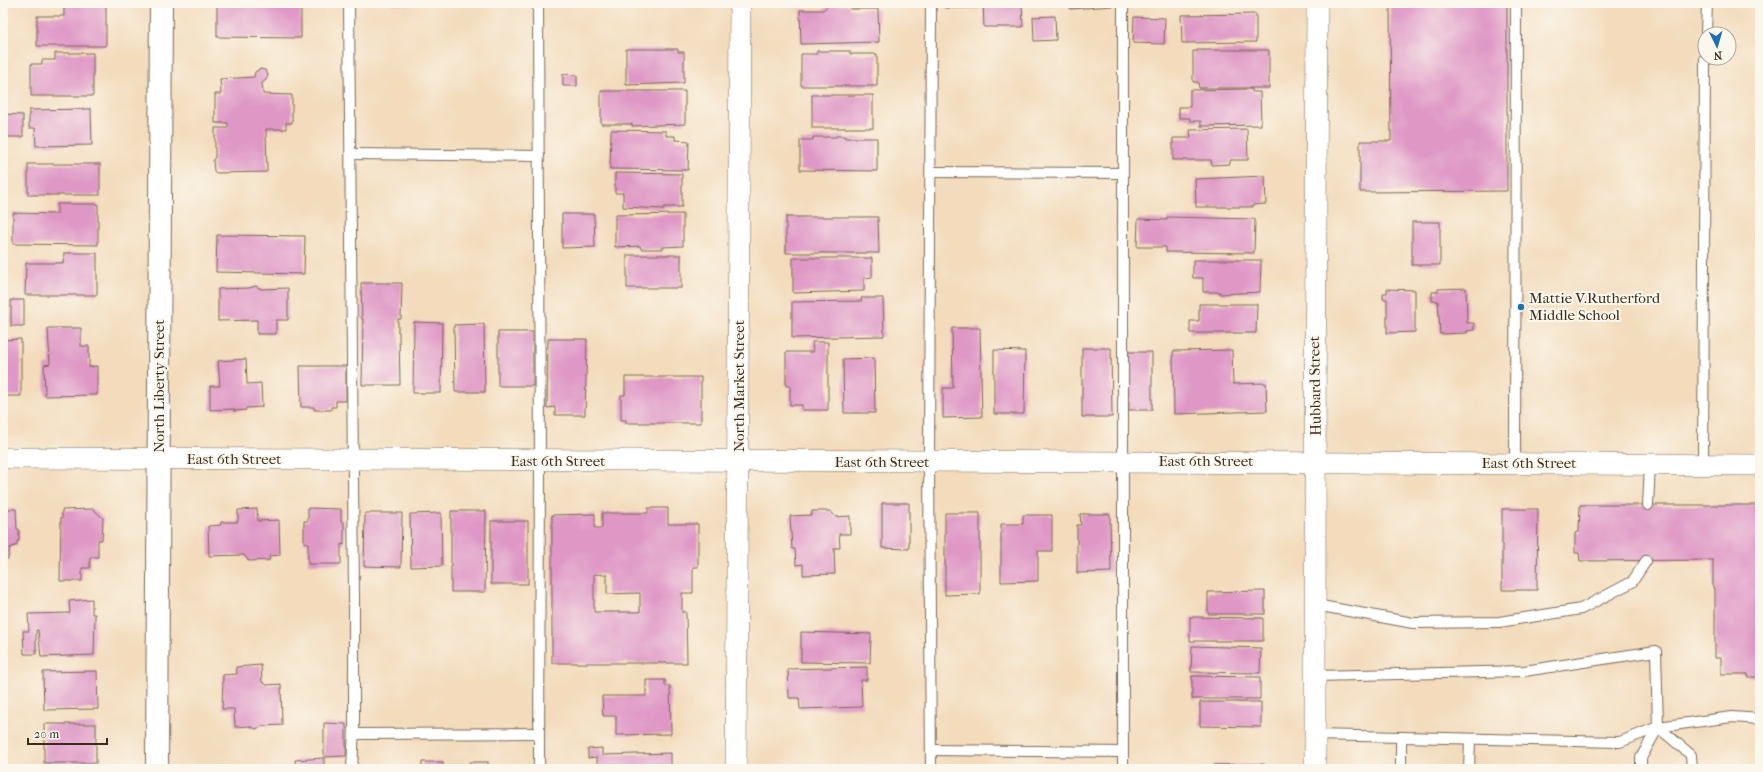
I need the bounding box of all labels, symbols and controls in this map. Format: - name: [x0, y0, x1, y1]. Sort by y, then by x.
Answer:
- north arrow: [1697, 26, 1737, 66]
- text: N: [1712, 49, 1723, 62]
- place label: Mattie V.Rutherford Middle School: [1529, 289, 1661, 324]
- marker: Mattie V.Rutherford Middle School: [1516, 302, 1526, 312]
- street label: North Liberty Street: [150, 319, 168, 453]
- street label: North Market Street: [730, 319, 748, 452]
- street label: Hubbard Street: [1305, 335, 1325, 436]
- street label: East 6th Street: [187, 450, 282, 468]
- street label: East 6th Street: [511, 452, 606, 470]
- street label: East 6th Street: [1159, 452, 1254, 470]
- street label: East 6th Street: [835, 453, 930, 471]
- street label: East 6th Street: [1482, 454, 1577, 472]
- scale bar: [28, 720, 107, 746]
- text: 20 m: [34, 727, 59, 741]

